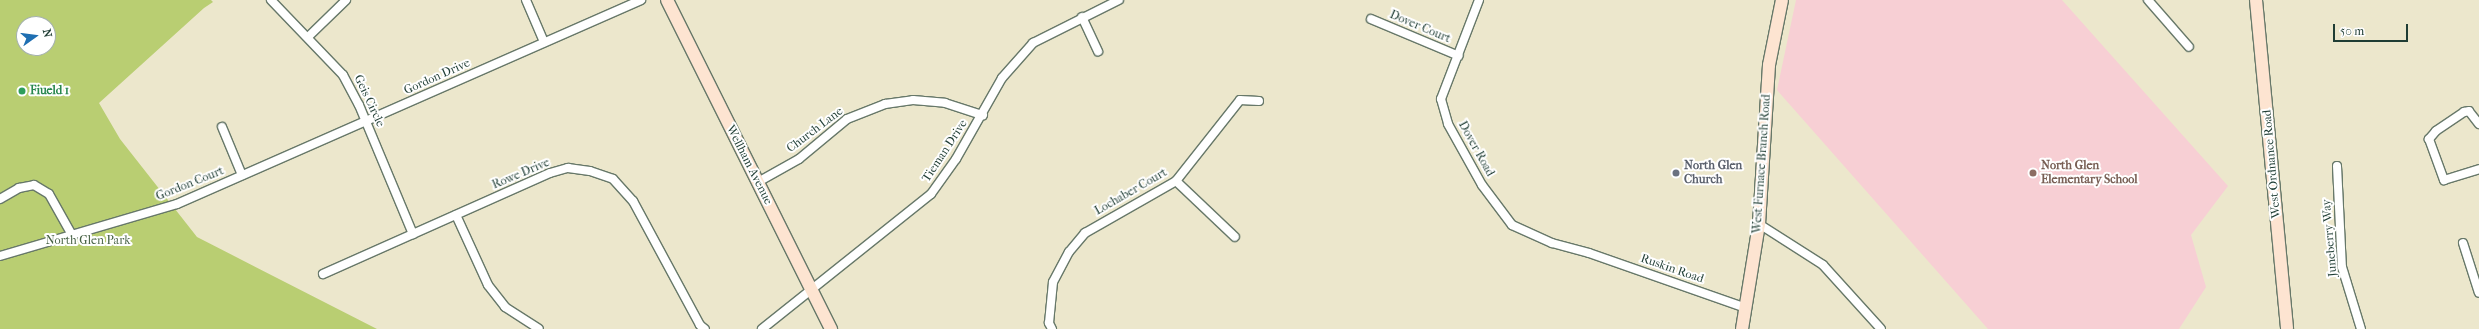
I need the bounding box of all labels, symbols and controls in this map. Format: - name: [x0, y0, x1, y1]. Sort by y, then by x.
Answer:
- street label: Dover Court: [1387, 8, 1453, 46]
- north arrow: [16, 16, 56, 56]
- scale bar: [2335, 16, 2410, 42]
- text: 50 m: [2340, 24, 2364, 38]
- text: N: [40, 28, 54, 39]
- street label: Gordon Drive: [402, 56, 472, 98]
- street label: Geis Circle: [351, 73, 387, 129]
- place label: Fiueld 1: [30, 84, 69, 98]
- marker: Fiueld 1: [17, 86, 27, 96]
- street label: West Furnace Branch Road: [1750, 94, 1774, 234]
- street label: Church Lane: [784, 104, 846, 156]
- street label: West Ordnance Road: [2260, 109, 2284, 219]
- street label: Tieman Drive: [919, 117, 971, 185]
- street label: Dover Road: [1455, 119, 1497, 179]
- street label: Wellham Avenue: [723, 123, 775, 207]
- street label: Rowe Drive: [490, 155, 552, 193]
- place label: North Glen Church: [1684, 159, 1742, 187]
- place label: North Glen Elementary School: [2041, 159, 2138, 187]
- street label: Gordon Court: [154, 164, 226, 204]
- street label: Lochaber Court: [1092, 165, 1170, 219]
- marker: North Glen Church: [1671, 168, 1681, 178]
- marker: North Glen Elementary School: [2028, 168, 2038, 178]
- street label: Juneberry Way: [2319, 199, 2341, 277]
- park label: North Glen Park: [46, 234, 130, 248]
- street label: Ruskin Road: [1639, 251, 1705, 287]

